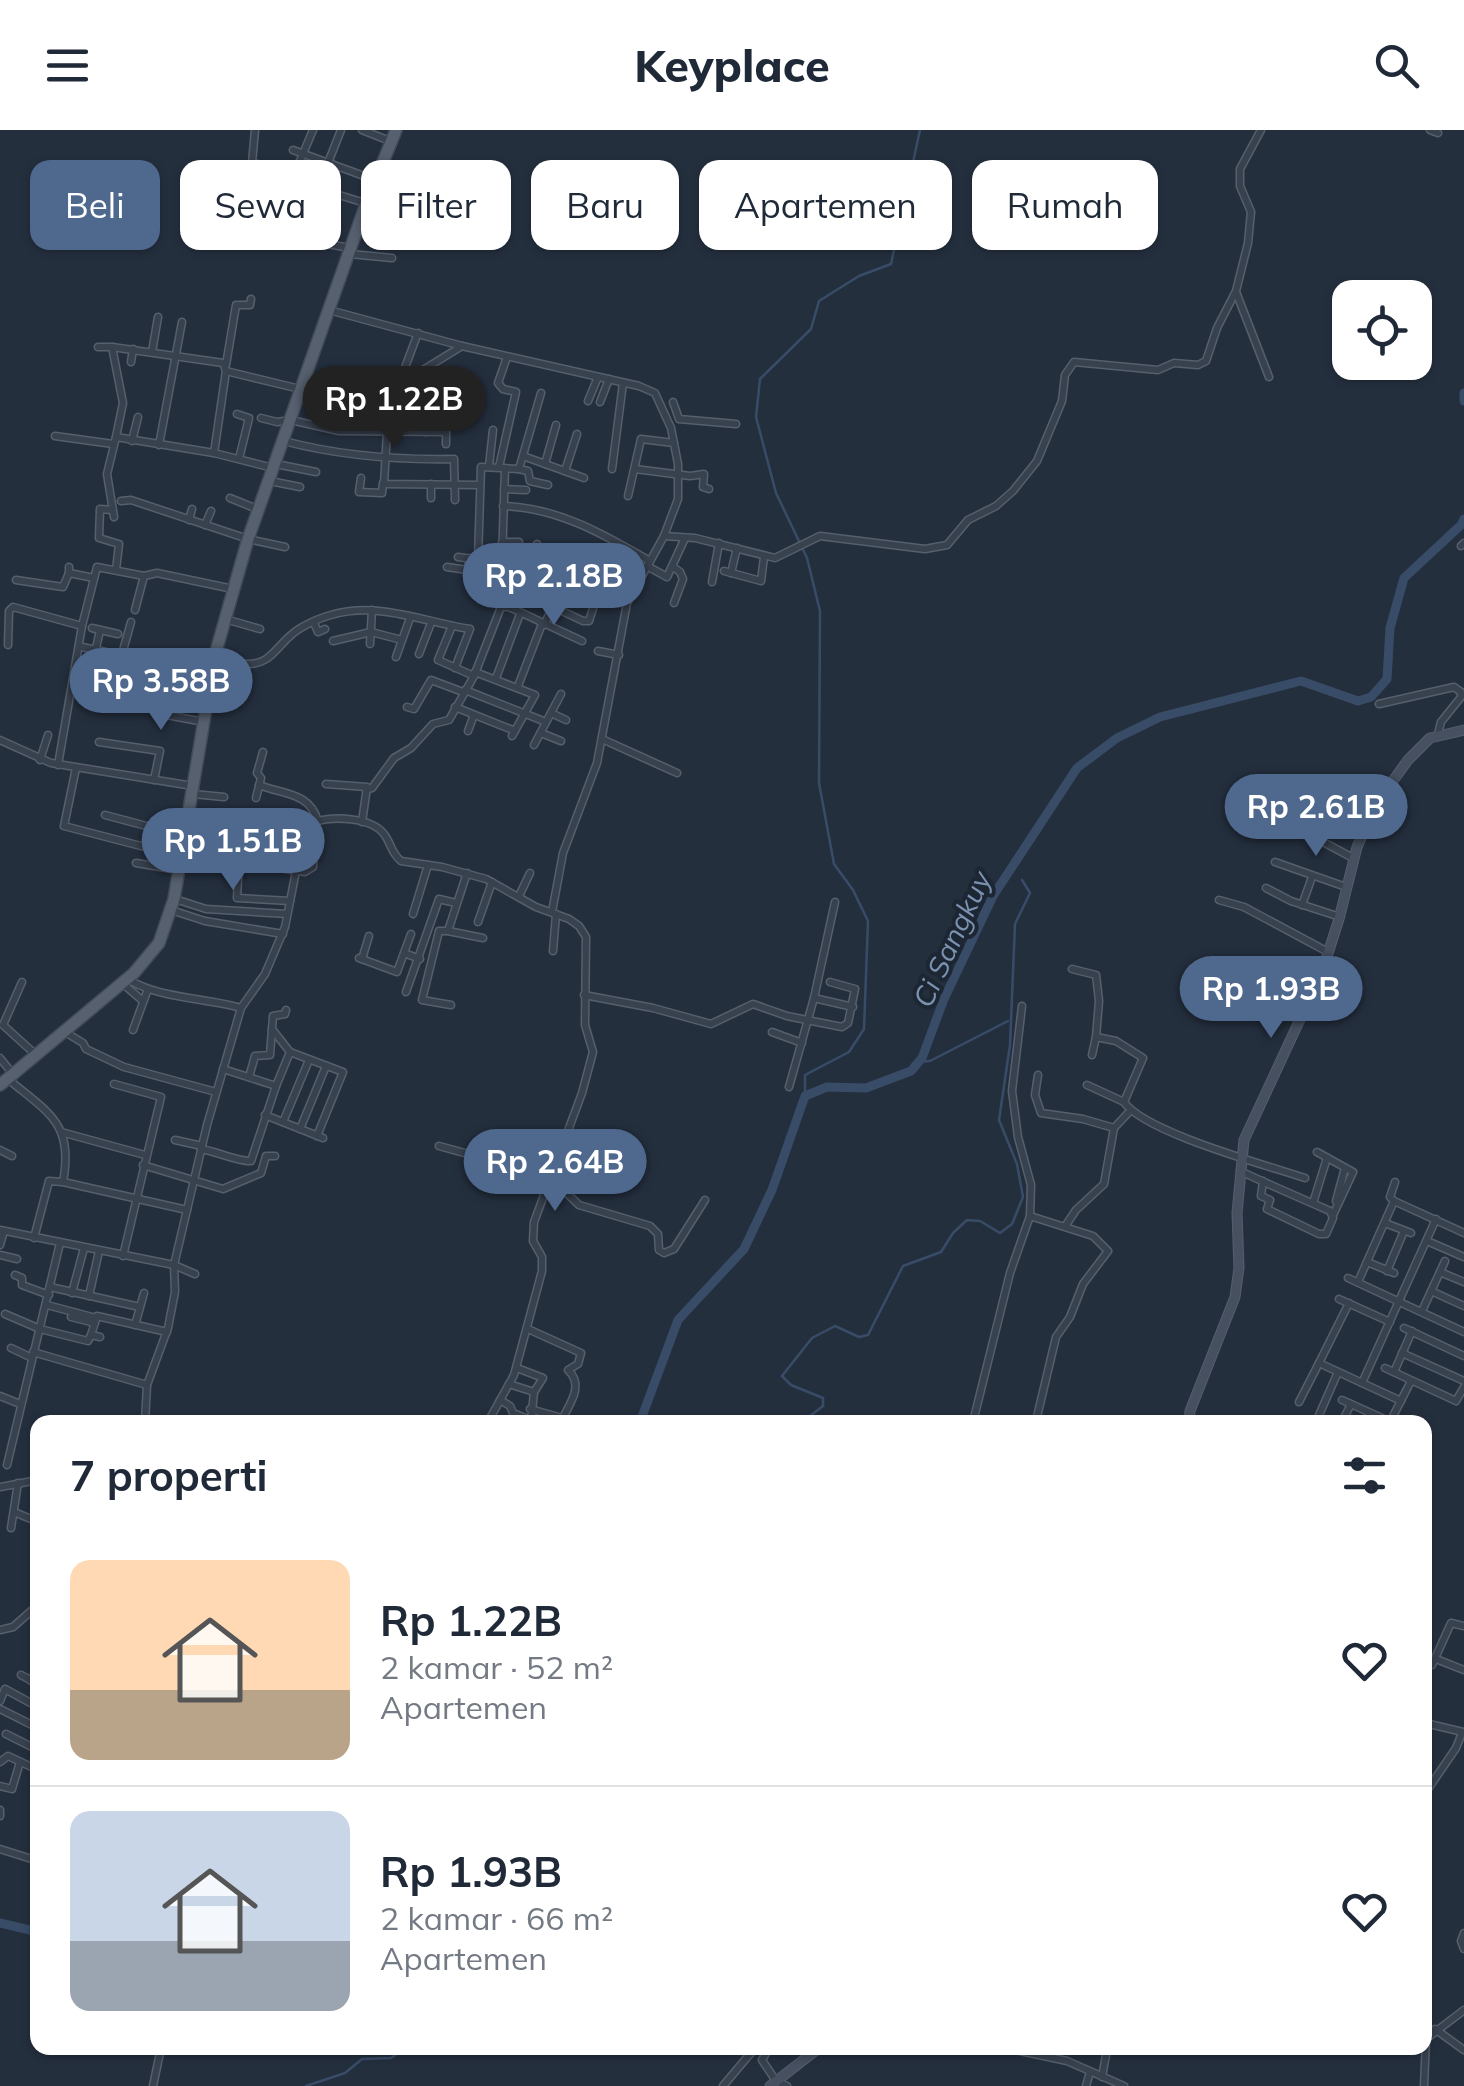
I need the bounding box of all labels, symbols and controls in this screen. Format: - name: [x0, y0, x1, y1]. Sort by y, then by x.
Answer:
- text: Keyplace: [634, 37, 830, 93]
- icon: menu: [40, 38, 95, 93]
- icon: search: [1369, 38, 1424, 93]
- chip: Beli: [30, 160, 160, 250]
- chip: Sewa: [180, 160, 341, 250]
- chip: Filter: [361, 160, 511, 250]
- chip: Baru: [531, 160, 679, 250]
- chip: Apartemen: [699, 160, 952, 250]
- chip: Rumah: [972, 160, 1158, 250]
- map controls: [1332, 280, 1432, 380]
- button: locate: [1332, 280, 1432, 380]
- pin: Rp 1.22B: [291, 366, 497, 451]
- text: Rp 1.22B: [325, 378, 463, 418]
- pin: Rp 2.18B: [451, 543, 657, 628]
- text: Rp 2.18B: [485, 555, 623, 595]
- pin: Rp 3.58B: [58, 648, 264, 733]
- text: Rp 3.58B: [92, 660, 230, 700]
- pin: Rp 2.61B: [1213, 774, 1419, 859]
- text: Rp 2.61B: [1247, 786, 1385, 826]
- pin: Rp 1.51B: [130, 808, 336, 893]
- text: Rp 1.51B: [164, 820, 302, 860]
- water label: Ci Sangkuy: [905, 864, 999, 1012]
- pin: Rp 1.93B: [1168, 956, 1374, 1041]
- text: Rp 1.93B: [1202, 968, 1340, 1008]
- pin: Rp 2.64B: [452, 1129, 658, 1214]
- text: Rp 2.64B: [486, 1141, 624, 1181]
- icon: filters: [1337, 1448, 1392, 1503]
- text: 7 properti: [70, 1449, 267, 1502]
- text: Rp 1.22B: [380, 1594, 562, 1647]
- icon: home: [150, 1600, 270, 1720]
- icon: heart: [1337, 1633, 1392, 1688]
- text: 2 kamar · 52 m²: [380, 1647, 613, 1687]
- text: Apartemen: [380, 1687, 547, 1727]
- text: Rp 1.93B: [380, 1845, 562, 1898]
- icon: home: [150, 1851, 270, 1971]
- icon: heart: [1337, 1884, 1392, 1939]
- text: 2 kamar · 66 m²: [380, 1898, 613, 1938]
- text: Apartemen: [380, 1938, 547, 1978]

